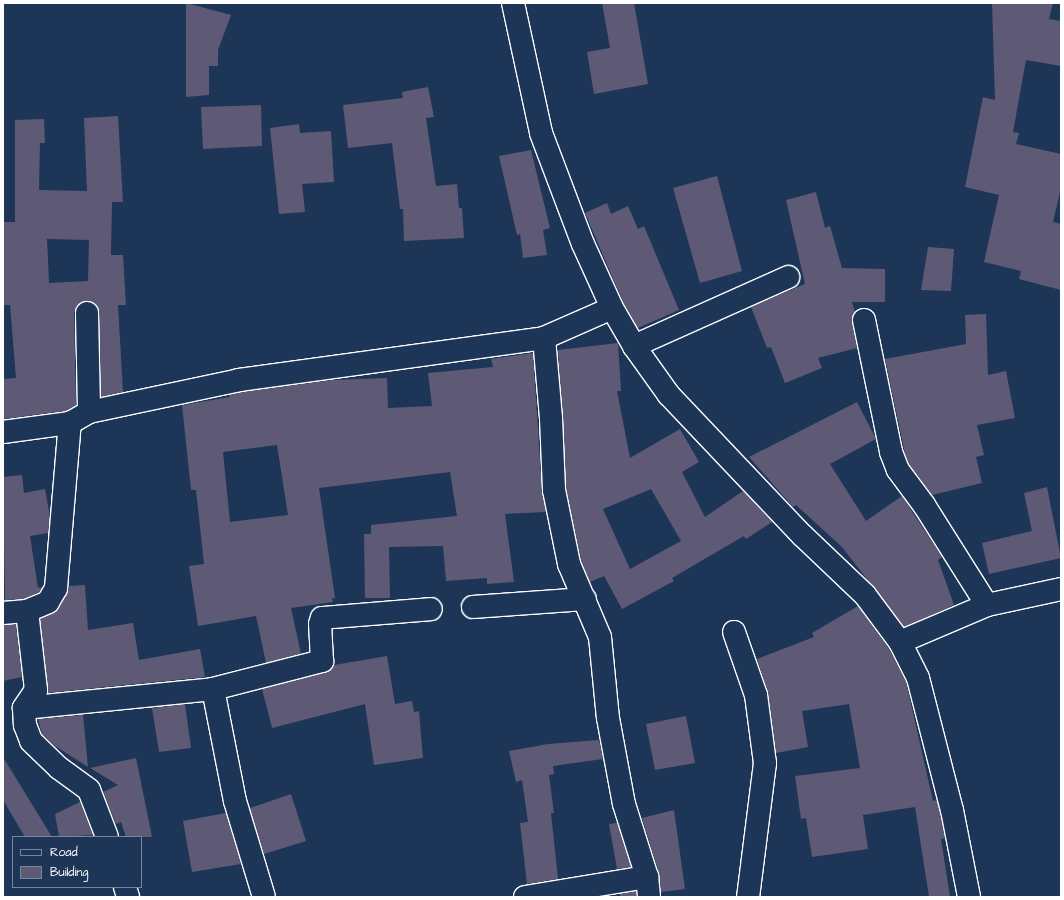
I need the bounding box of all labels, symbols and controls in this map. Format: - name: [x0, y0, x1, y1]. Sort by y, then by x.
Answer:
- legend: [12, 836, 142, 888]
- text: Road: [50, 844, 78, 861]
- text: Building: [50, 864, 88, 881]

